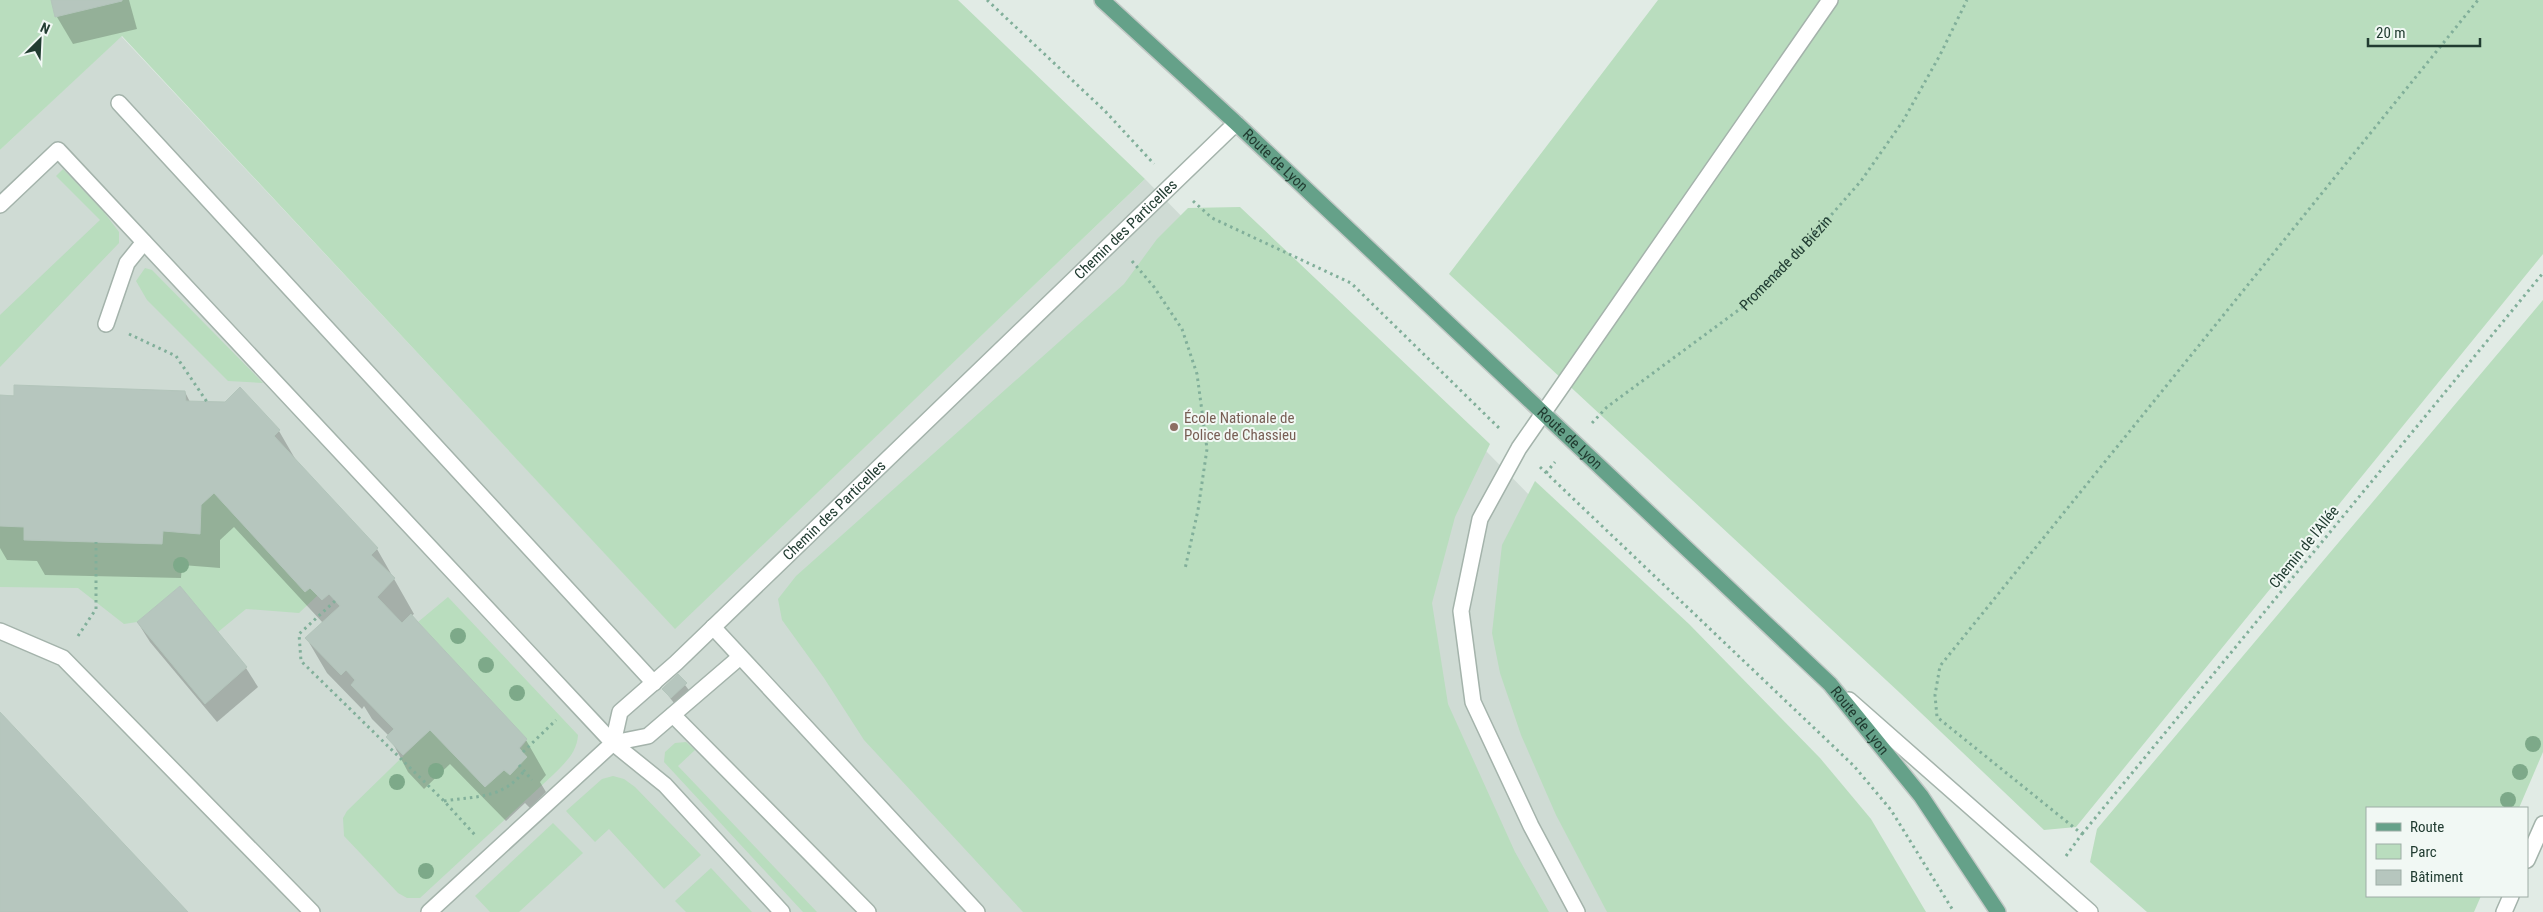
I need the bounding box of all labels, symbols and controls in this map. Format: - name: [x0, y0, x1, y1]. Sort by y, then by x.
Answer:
- north arrow: [15, 15, 65, 65]
- scale bar: [2368, 15, 2480, 47]
- text: N: [38, 19, 52, 37]
- text: 20 m: [2376, 24, 2406, 42]
- street label: Route de Lyon: [1239, 125, 1312, 195]
- street label: Chemin des Particelles: [1071, 175, 1181, 283]
- street label: Promenade du Biézin: [1736, 212, 1836, 314]
- street label: Route de Lyon: [1534, 403, 1606, 473]
- place label: École Nationale de Police de Chassieu: [1184, 409, 1296, 444]
- marker: École Nationale de Police de Chassieu: [1168, 421, 1180, 433]
- street label: Chemin des Particelles: [779, 457, 890, 564]
- street label: Chemin de l'Allée: [2265, 502, 2343, 592]
- street label: Route de Lyon: [1827, 683, 1893, 758]
- legend: [2366, 807, 2528, 897]
- text: Route: [2410, 818, 2444, 836]
- text: Parc: [2410, 843, 2437, 861]
- text: Bâtiment: [2410, 868, 2463, 886]

